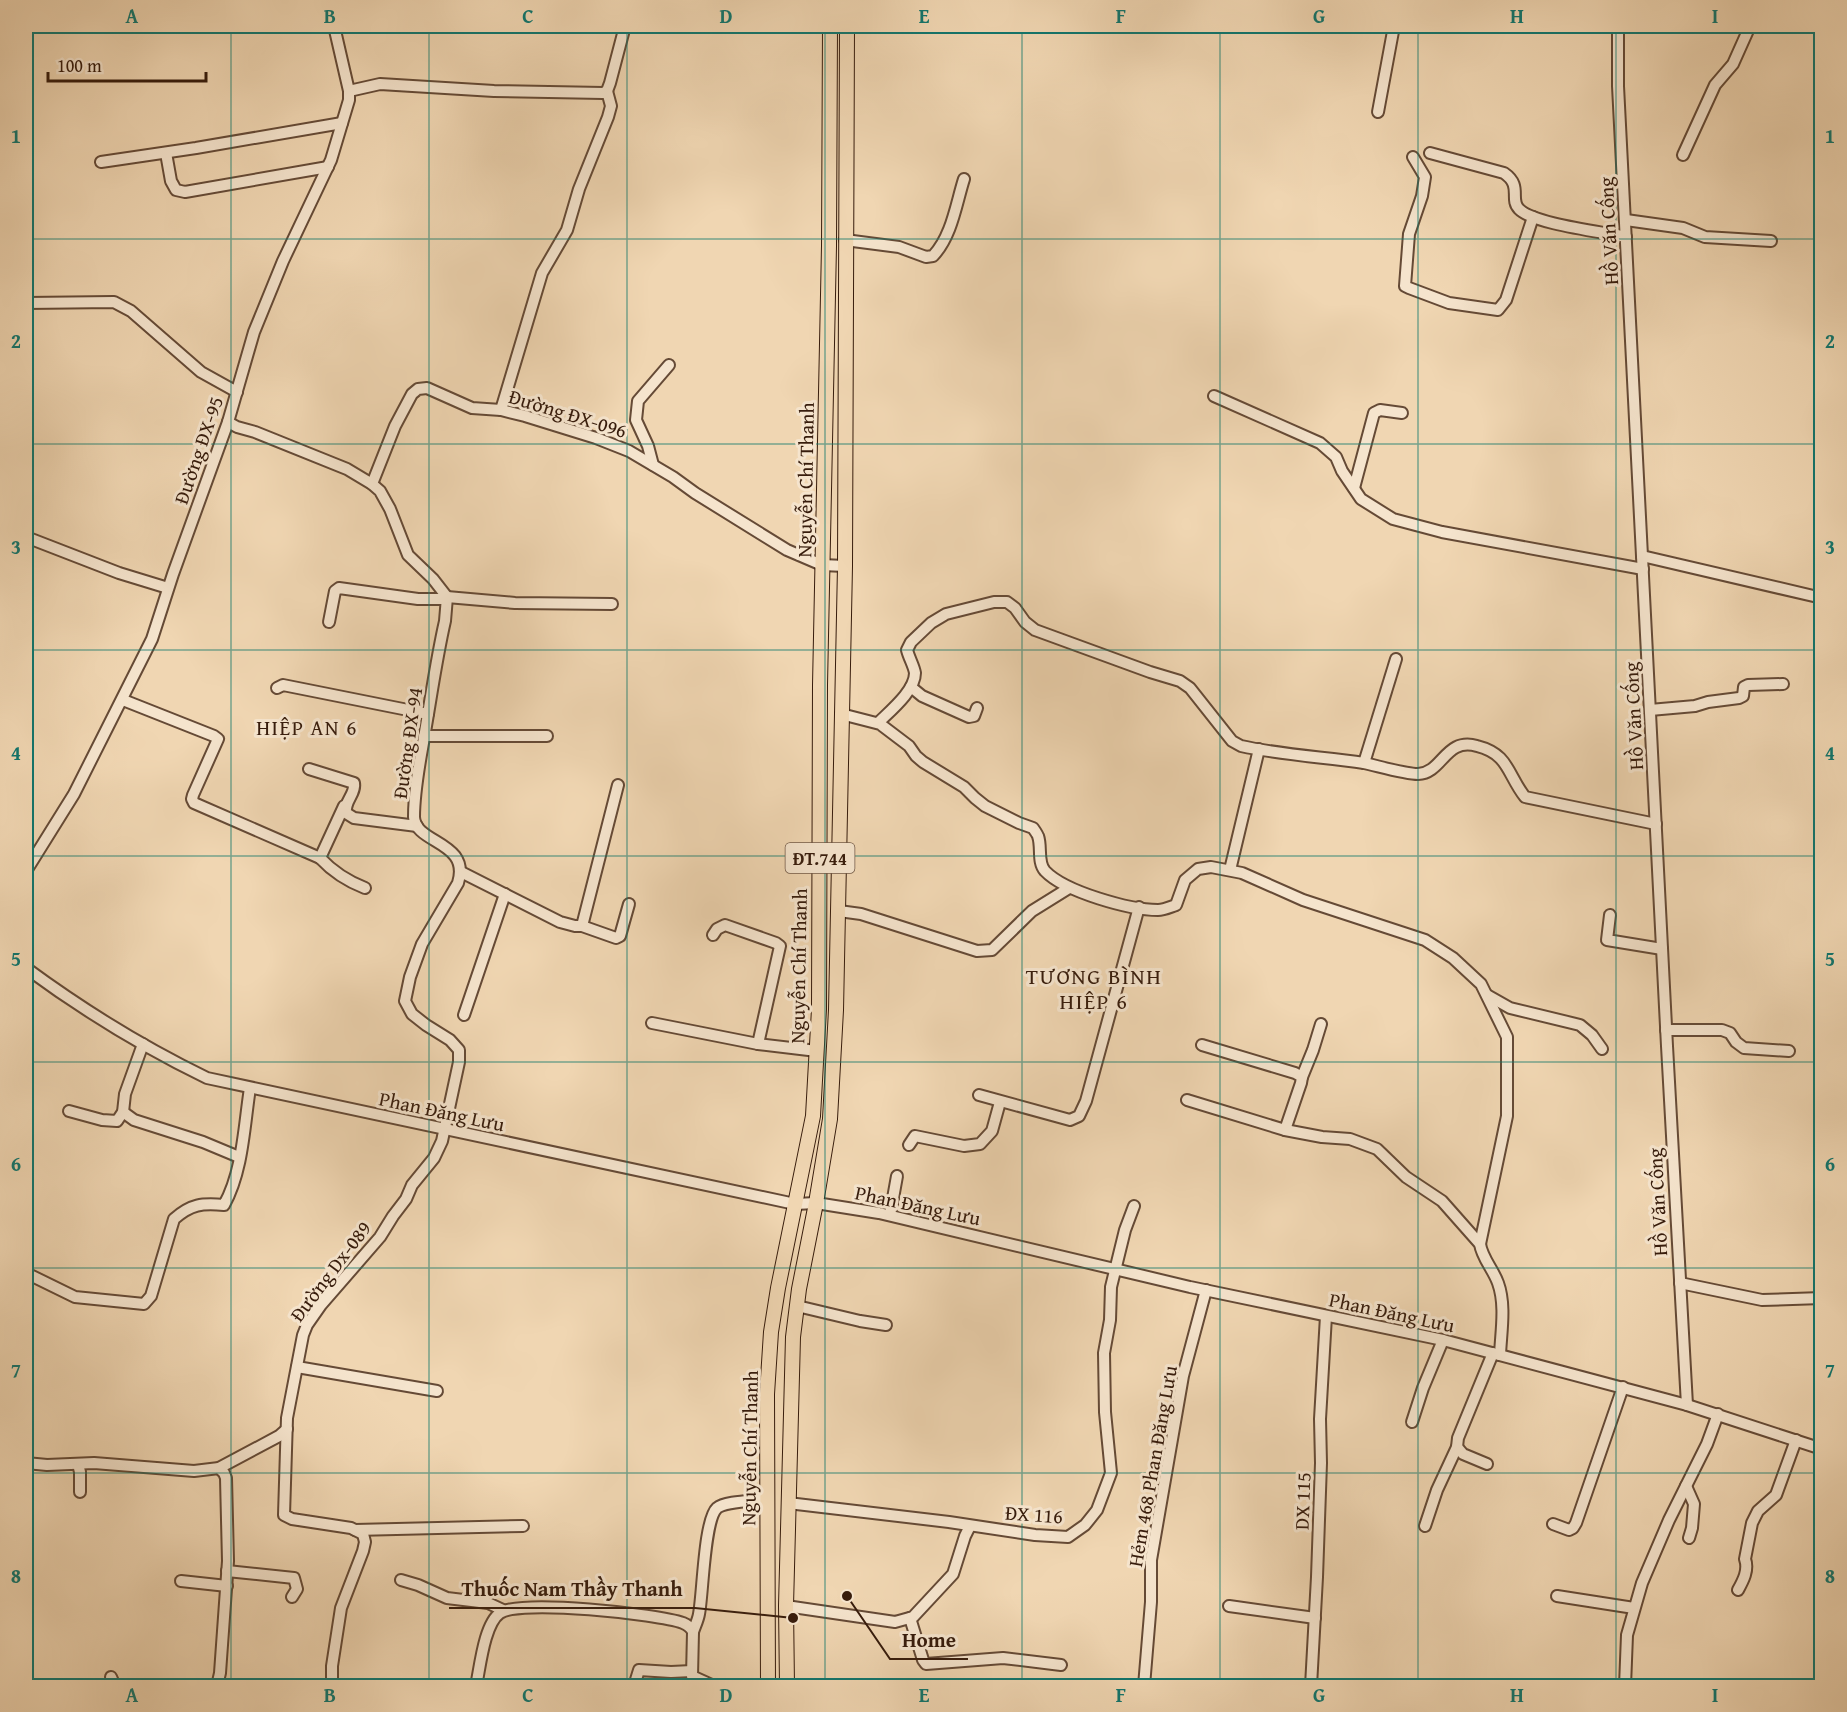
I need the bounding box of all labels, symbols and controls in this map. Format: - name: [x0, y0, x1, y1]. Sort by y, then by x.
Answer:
- text: A: [126, 1, 139, 30]
- text: B: [324, 1, 336, 30]
- text: C: [522, 1, 534, 30]
- text: D: [719, 1, 733, 30]
- text: E: [919, 1, 930, 30]
- text: F: [1116, 1, 1126, 30]
- text: G: [1313, 1, 1325, 30]
- text: H: [1510, 1, 1524, 30]
- text: I: [1712, 1, 1718, 30]
- scale bar: [48, 45, 206, 83]
- text: 100 m: [57, 52, 102, 79]
- text: 1: [11, 121, 21, 150]
- text: 1: [1825, 121, 1835, 150]
- street label: Hồ Văn Cống: [1591, 176, 1625, 286]
- text: 2: [11, 326, 21, 355]
- text: 2: [1825, 326, 1835, 355]
- street label: Đường ĐX-096: [506, 381, 630, 445]
- street label: Đường ĐX-95: [166, 392, 230, 508]
- street label: Nguyễn Chí Thanh: [789, 402, 821, 558]
- text: 3: [11, 532, 21, 561]
- text: 3: [1825, 532, 1835, 561]
- street label: Hồ Văn Cống: [1616, 661, 1650, 771]
- street label: Đường ĐX-94: [385, 685, 429, 801]
- district label: HIỆP AN 6: [256, 712, 358, 743]
- text: 4: [11, 738, 21, 767]
- text: 4: [1825, 738, 1835, 767]
- road number: ĐT.744: [786, 843, 854, 873]
- street label: Nguyễn Chí Thanh: [782, 888, 814, 1044]
- text: 5: [11, 944, 21, 973]
- text: 5: [1825, 944, 1835, 973]
- district label: TƯƠNG BÌNH HIỆP 6: [1026, 960, 1162, 1017]
- street label: Phan Đăng Lưu: [377, 1084, 508, 1138]
- street label: Hồ Văn Cống: [1640, 1147, 1674, 1257]
- text: 6: [11, 1149, 21, 1178]
- text: 6: [1825, 1149, 1835, 1178]
- street label: Phan Đăng Lưu: [853, 1178, 984, 1232]
- street label: Đường Dx-089: [282, 1215, 378, 1327]
- street label: Phan Đăng Lưu: [1327, 1285, 1458, 1339]
- text: 7: [11, 1355, 21, 1384]
- text: 7: [1825, 1355, 1835, 1384]
- street label: Hẻm 468 Phan Đăng Lưu: [1120, 1363, 1184, 1569]
- street label: Nguyễn Chí Thanh: [733, 1370, 765, 1526]
- street label: DX 115: [1286, 1472, 1318, 1530]
- street label: ĐX 116: [1004, 1498, 1064, 1530]
- text: 8: [11, 1561, 21, 1590]
- text: 8: [1825, 1561, 1835, 1590]
- callout: Thuốc Nam Thầy Thanh: [449, 1569, 695, 1608]
- text: Thuốc Nam Thầy Thanh: [461, 1573, 683, 1604]
- callout: Home: [890, 1620, 968, 1659]
- text: Home: [902, 1624, 956, 1655]
- text: A: [126, 1680, 139, 1709]
- text: B: [324, 1680, 336, 1709]
- text: C: [522, 1680, 534, 1709]
- text: D: [719, 1680, 733, 1709]
- text: E: [919, 1680, 930, 1709]
- text: F: [1116, 1680, 1126, 1709]
- text: G: [1313, 1680, 1325, 1709]
- text: H: [1510, 1680, 1524, 1709]
- text: I: [1712, 1680, 1718, 1709]

